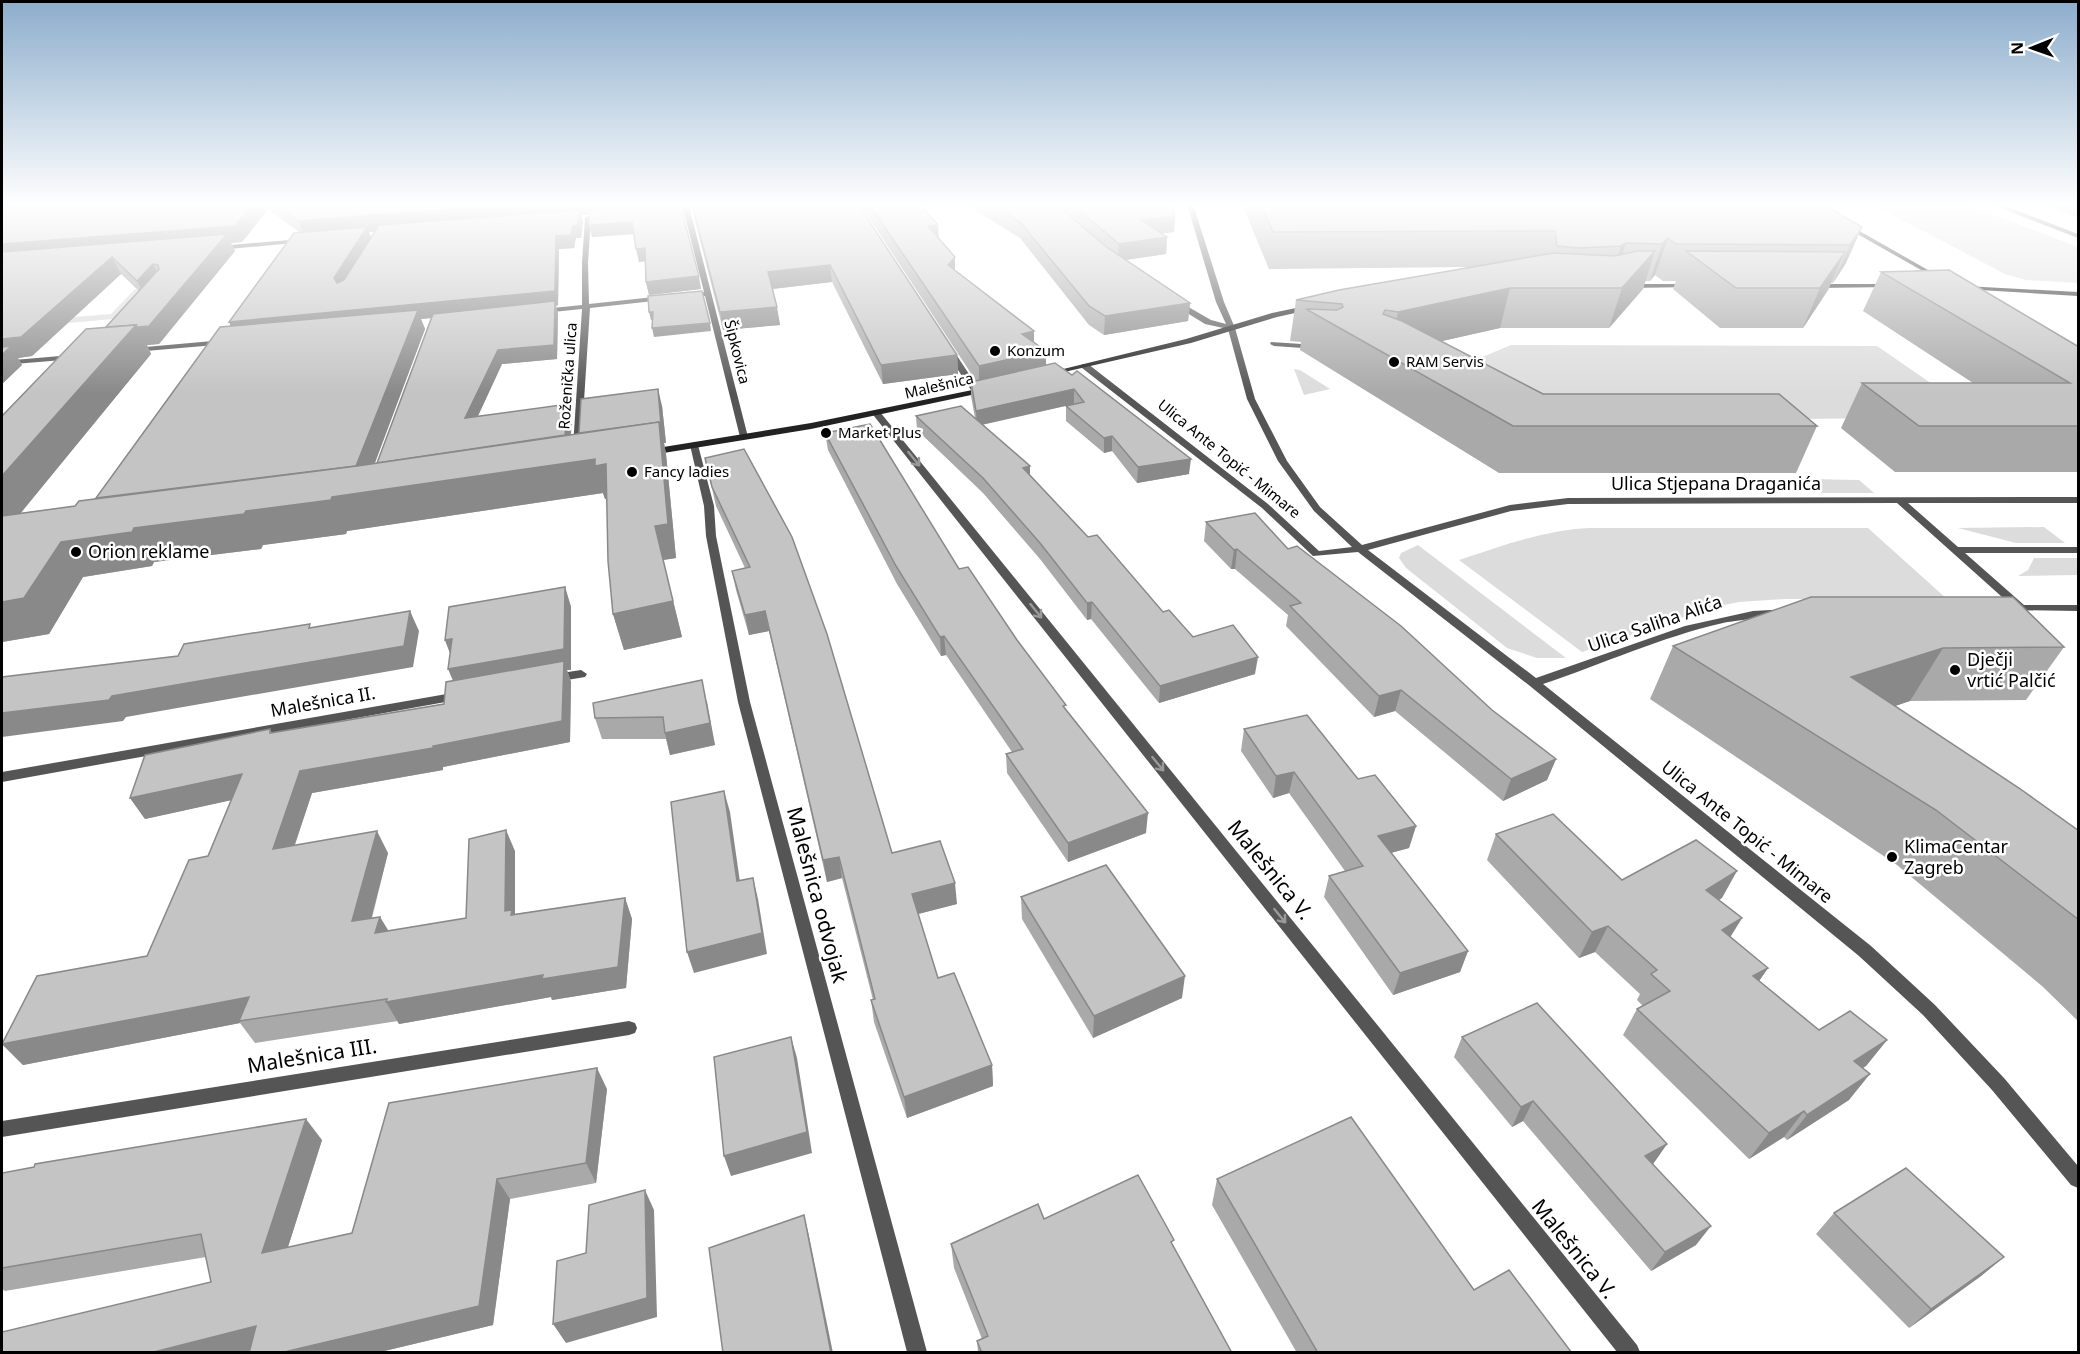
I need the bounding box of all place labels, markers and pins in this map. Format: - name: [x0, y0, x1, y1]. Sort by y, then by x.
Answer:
- place label: Konzum: [1007, 340, 1065, 360]
- marker: Konzum: [988, 344, 1002, 358]
- place label: RAM Servis: [1406, 351, 1484, 371]
- marker: RAM Servis: [1387, 355, 1401, 369]
- place label: Market Plus: [838, 422, 921, 442]
- marker: Market Plus: [819, 426, 833, 440]
- place label: Fancy ladies: [644, 461, 729, 481]
- marker: Fancy ladies: [625, 465, 639, 479]
- place label: Orion reklame: [88, 539, 209, 563]
- marker: Orion reklame: [69, 545, 83, 559]
- place label: Dječji vrtić Palčić: [1967, 647, 2056, 692]
- marker: Dječji vrtić Palčić: [1948, 663, 1962, 677]
- place label: KlimaCentar Zagreb: [1904, 834, 2009, 879]
- marker: KlimaCentar Zagreb: [1885, 850, 1899, 864]

